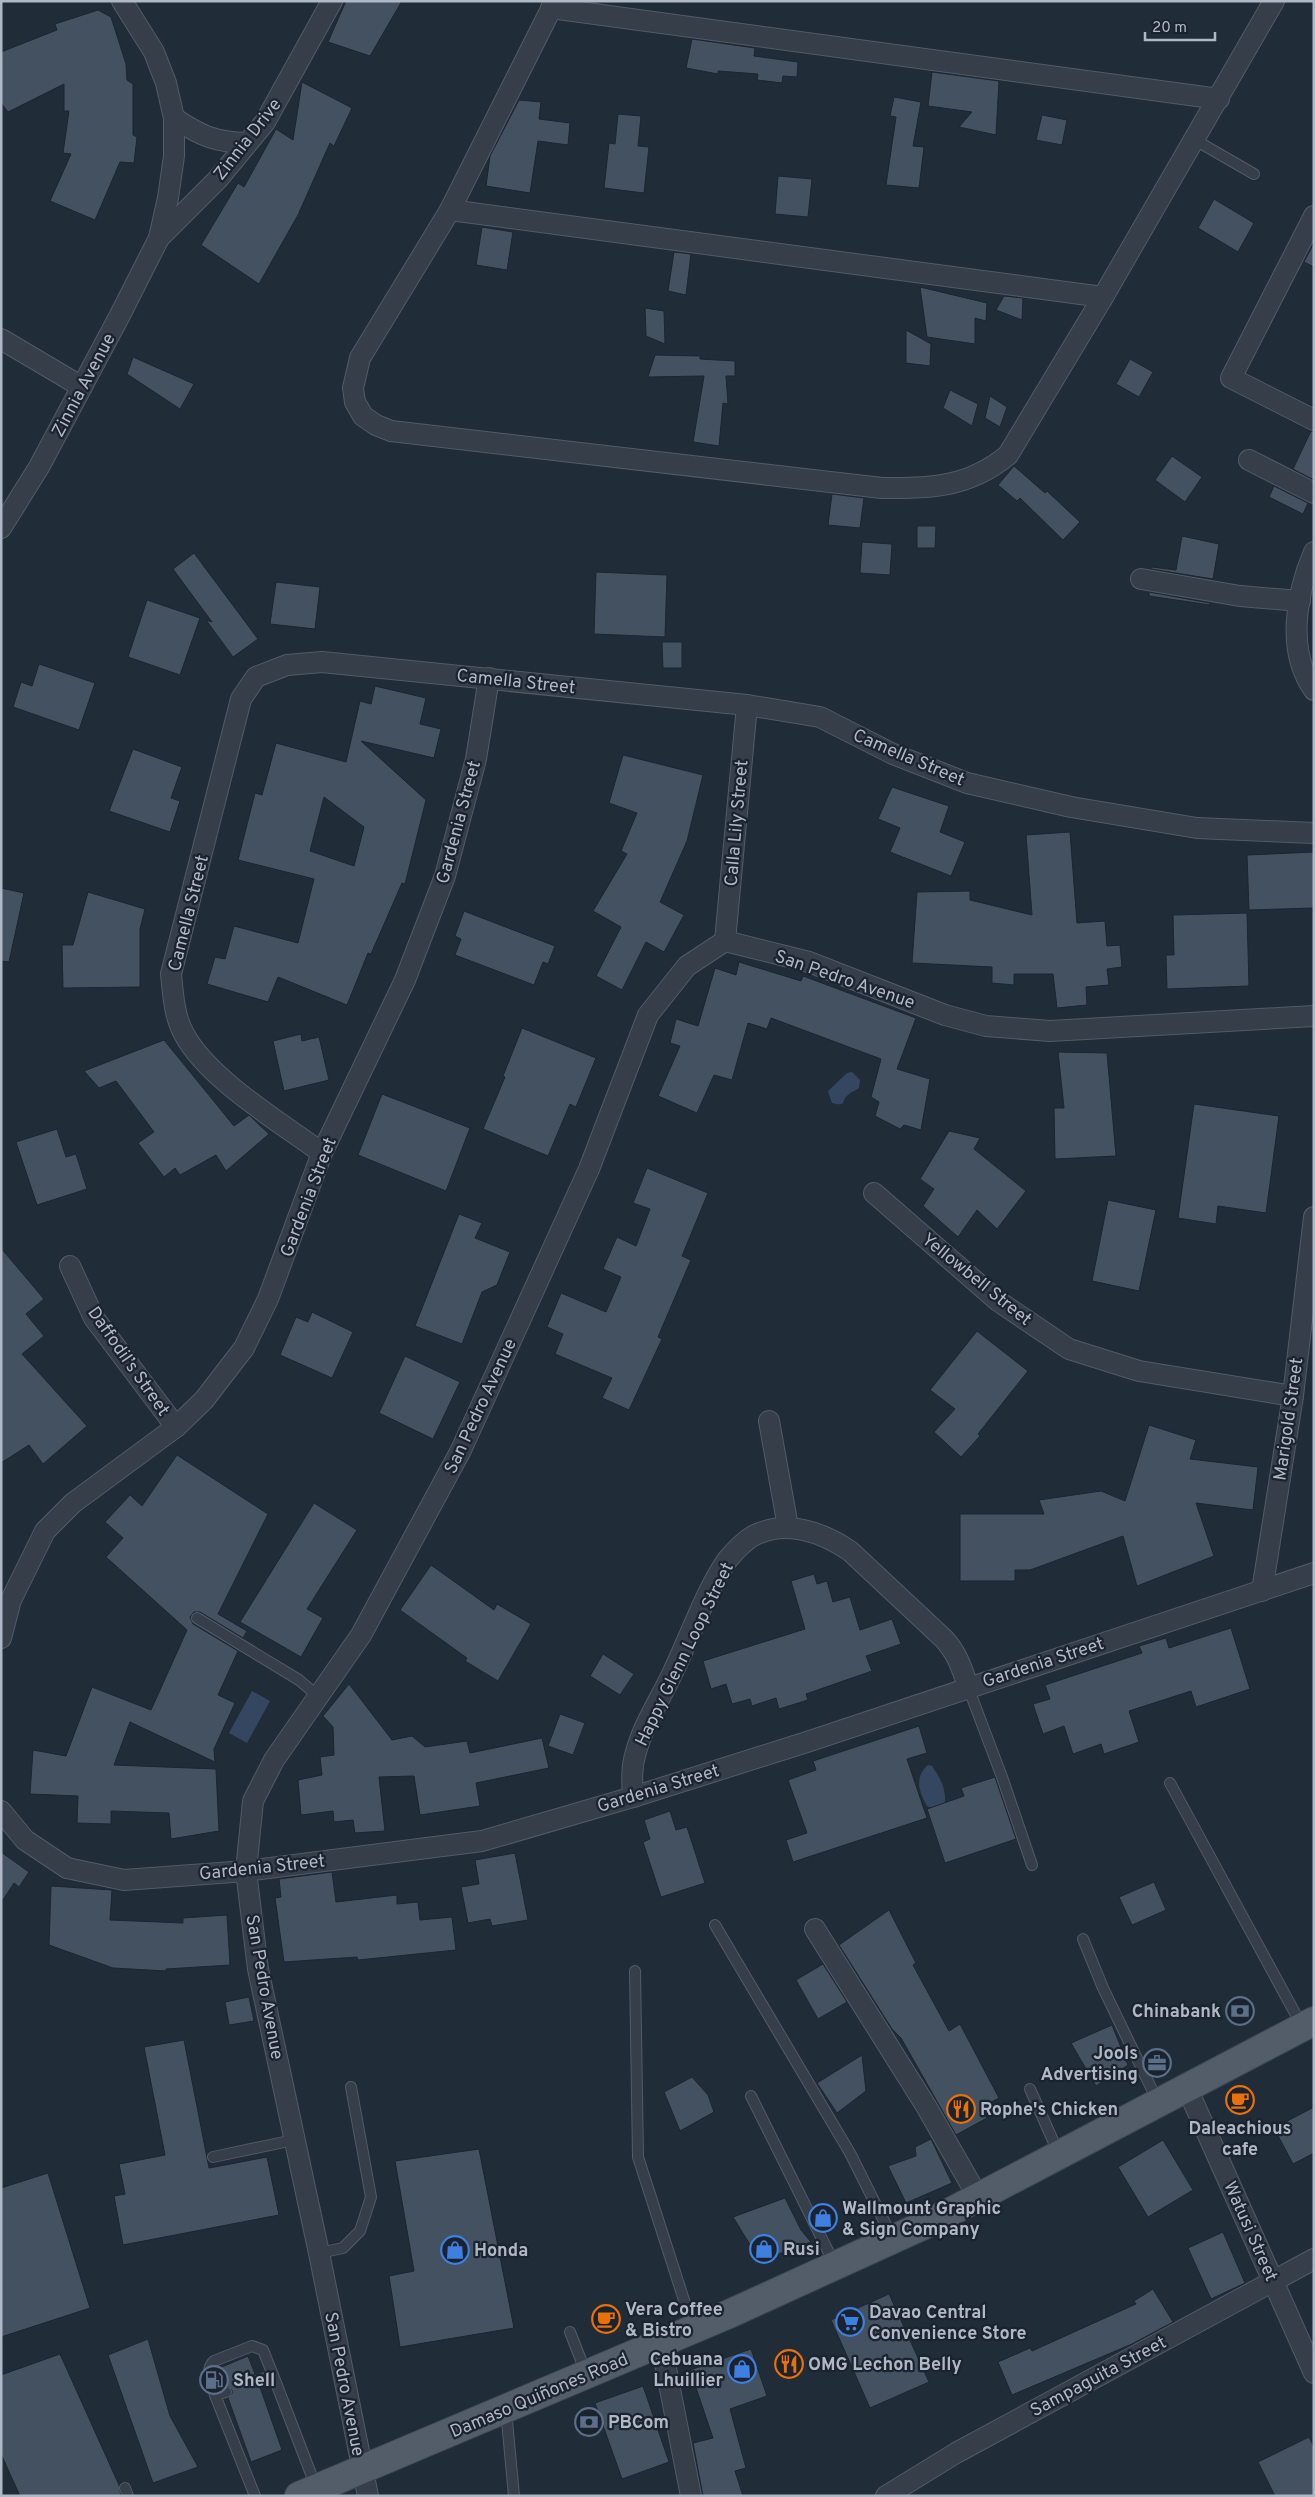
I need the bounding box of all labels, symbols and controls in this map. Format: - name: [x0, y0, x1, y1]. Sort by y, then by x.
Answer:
- scale bar: [1145, 10, 1215, 42]
- text: 20 m: [1152, 19, 1187, 38]
- street label: Zinnia Drive: [209, 94, 287, 185]
- street label: Zinnia Avenue: [47, 330, 121, 442]
- street label: Camella Street: [455, 665, 576, 700]
- street label: Camella Street: [849, 725, 968, 792]
- street label: Gardenia Street: [432, 758, 487, 886]
- street label: Calla Lily Street: [721, 759, 754, 887]
- street label: Camella Street: [164, 853, 215, 974]
- street label: San Pedro Avenue: [771, 946, 918, 1015]
- street label: Gardenia Street: [276, 1134, 343, 1261]
- street label: Yellowbell Street: [916, 1229, 1036, 1332]
- street label: Daffodil’s Street: [81, 1303, 174, 1421]
- street label: San Pedro Avenue: [440, 1335, 523, 1478]
- street label: Marigold Street: [1269, 1356, 1309, 1482]
- street label: Happy Glenn Loop Street: [631, 1559, 740, 1750]
- street label: Gardenia Street: [980, 1633, 1107, 1694]
- street label: Gardenia Street: [595, 1760, 722, 1819]
- street label: Gardenia Street: [198, 1850, 326, 1887]
- street label: San Pedro Avenue: [239, 1913, 288, 2061]
- bank icon: Chinabank: [1225, 1996, 1255, 2026]
- place label: Chinabank: [1132, 2001, 1221, 2024]
- place label: Jools Advertising: [1041, 2043, 1138, 2087]
- office icon: Jools Advertising: [1142, 2048, 1172, 2078]
- cafe icon: Daleachious cafe: [1225, 2085, 1255, 2115]
- restaurant icon: Rophe's Chicken: [946, 2094, 976, 2124]
- place label: Rophe's Chicken: [980, 2099, 1118, 2122]
- place label: Daleachious cafe: [1189, 2118, 1291, 2162]
- street label: Watusi Street: [1217, 2178, 1282, 2285]
- place label: Wallmount Graphic & Sign Company: [842, 2198, 1001, 2242]
- shop icon: Wallmount Graphic & Sign Company: [808, 2203, 838, 2233]
- shop icon: Rusi: [749, 2234, 779, 2264]
- shop icon: Honda: [440, 2235, 470, 2265]
- place label: Rusi: [783, 2239, 820, 2262]
- place label: Honda: [474, 2240, 528, 2263]
- place label: Vera Coffee & Bistro: [625, 2299, 723, 2343]
- place label: Davao Central Convenience Store: [869, 2302, 1027, 2346]
- cafe icon: Vera Coffee & Bistro: [591, 2304, 621, 2334]
- supermarket icon: Davao Central Convenience Store: [835, 2307, 865, 2337]
- street label: San Pedro Avenue: [318, 2310, 369, 2458]
- street label: Sampaguita Street: [1027, 2332, 1171, 2423]
- street label: Damaso Quiñones Road: [447, 2348, 632, 2444]
- place label: Cebuana Lhuillier: [650, 2349, 724, 2393]
- restaurant icon: OMG Lechon Belly: [774, 2349, 804, 2379]
- shop icon: Cebuana Lhuillier: [727, 2354, 757, 2384]
- place label: OMG Lechon Belly: [808, 2354, 962, 2377]
- fuel station icon: Shell: [199, 2365, 229, 2395]
- place label: Shell: [233, 2370, 275, 2393]
- bank icon: PBCom: [574, 2407, 604, 2437]
- place label: PBCom: [608, 2412, 669, 2435]

